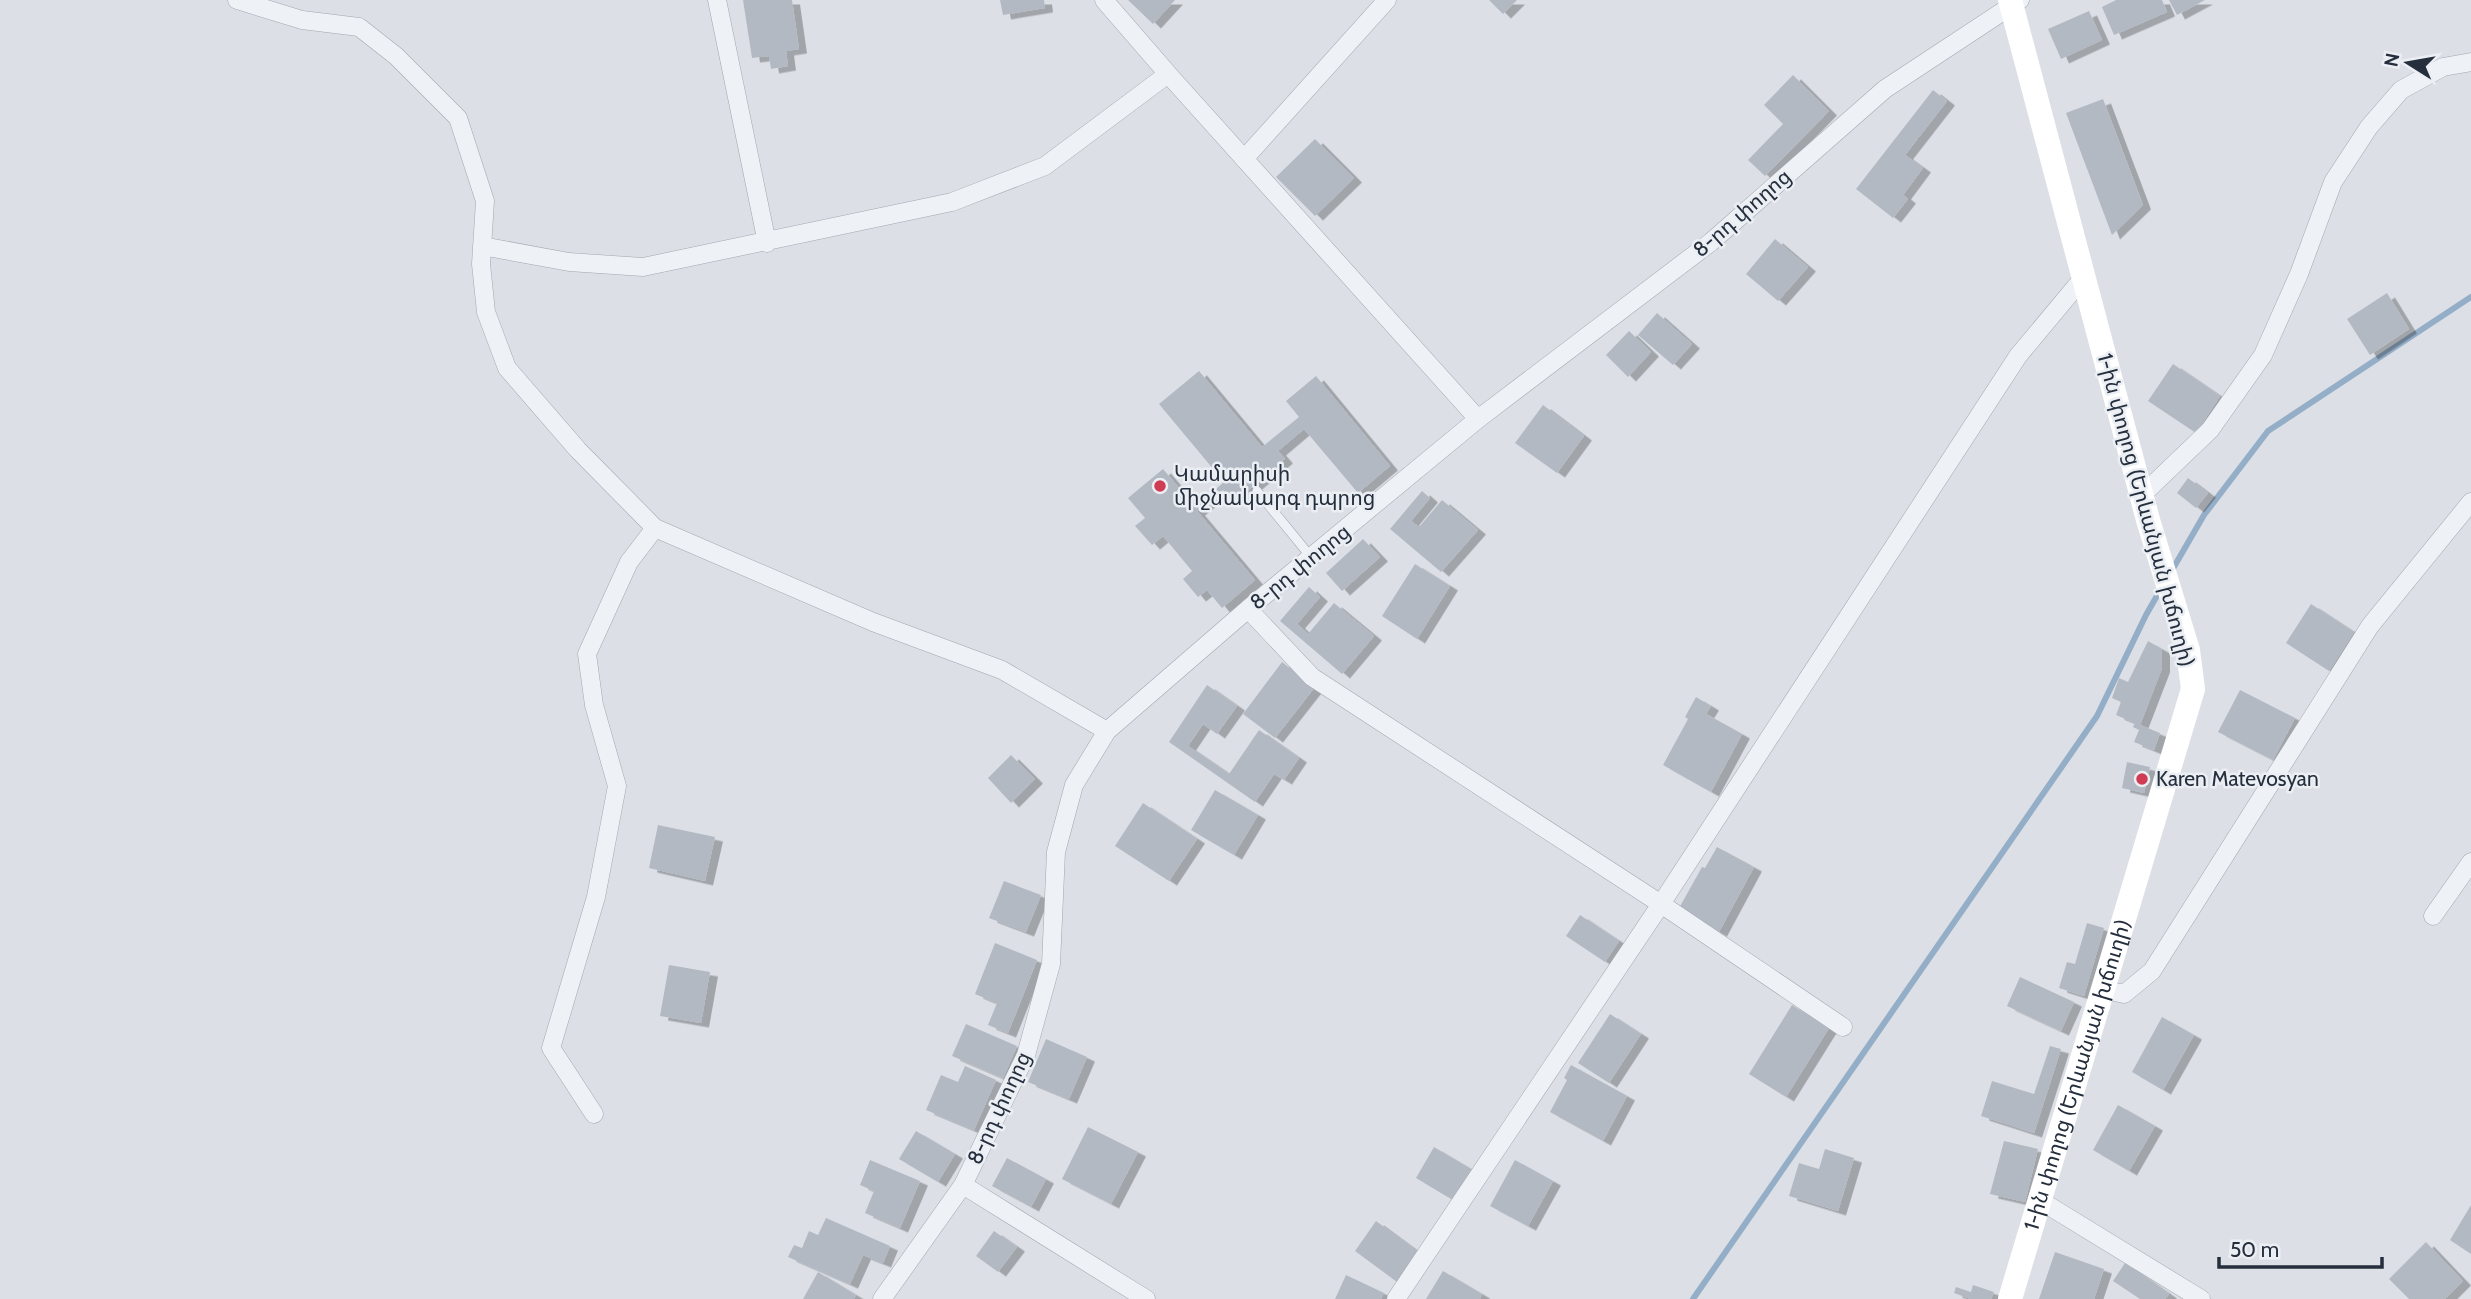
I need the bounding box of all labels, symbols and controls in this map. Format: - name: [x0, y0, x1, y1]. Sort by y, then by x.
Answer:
- north arrow: [2373, 28, 2443, 98]
- text: N: [2379, 51, 2404, 69]
- street label: 8-րդ փողոց: [1688, 163, 1796, 262]
- street label: 1-ին փողոց (Երևանյան խճուղի): [2093, 351, 2200, 669]
- place label: Կամարիսի միջնակարգ դպրոց: [1174, 461, 1375, 510]
- marker: Կամարիսի միջնակարգ դպրոց: [1152, 478, 1168, 494]
- street label: 8-րդ փողոց: [1245, 519, 1355, 615]
- place label: Karen Matevosyan: [2156, 766, 2319, 791]
- marker: Karen Matevosyan: [2134, 771, 2150, 787]
- street label: 1-ին փողոց (Երևանյան խճուղի): [2018, 916, 2135, 1233]
- street label: 8-րդ փողոց: [962, 1047, 1036, 1168]
- scale bar: [2219, 1226, 2382, 1270]
- text: 50 m: [2230, 1237, 2279, 1262]

